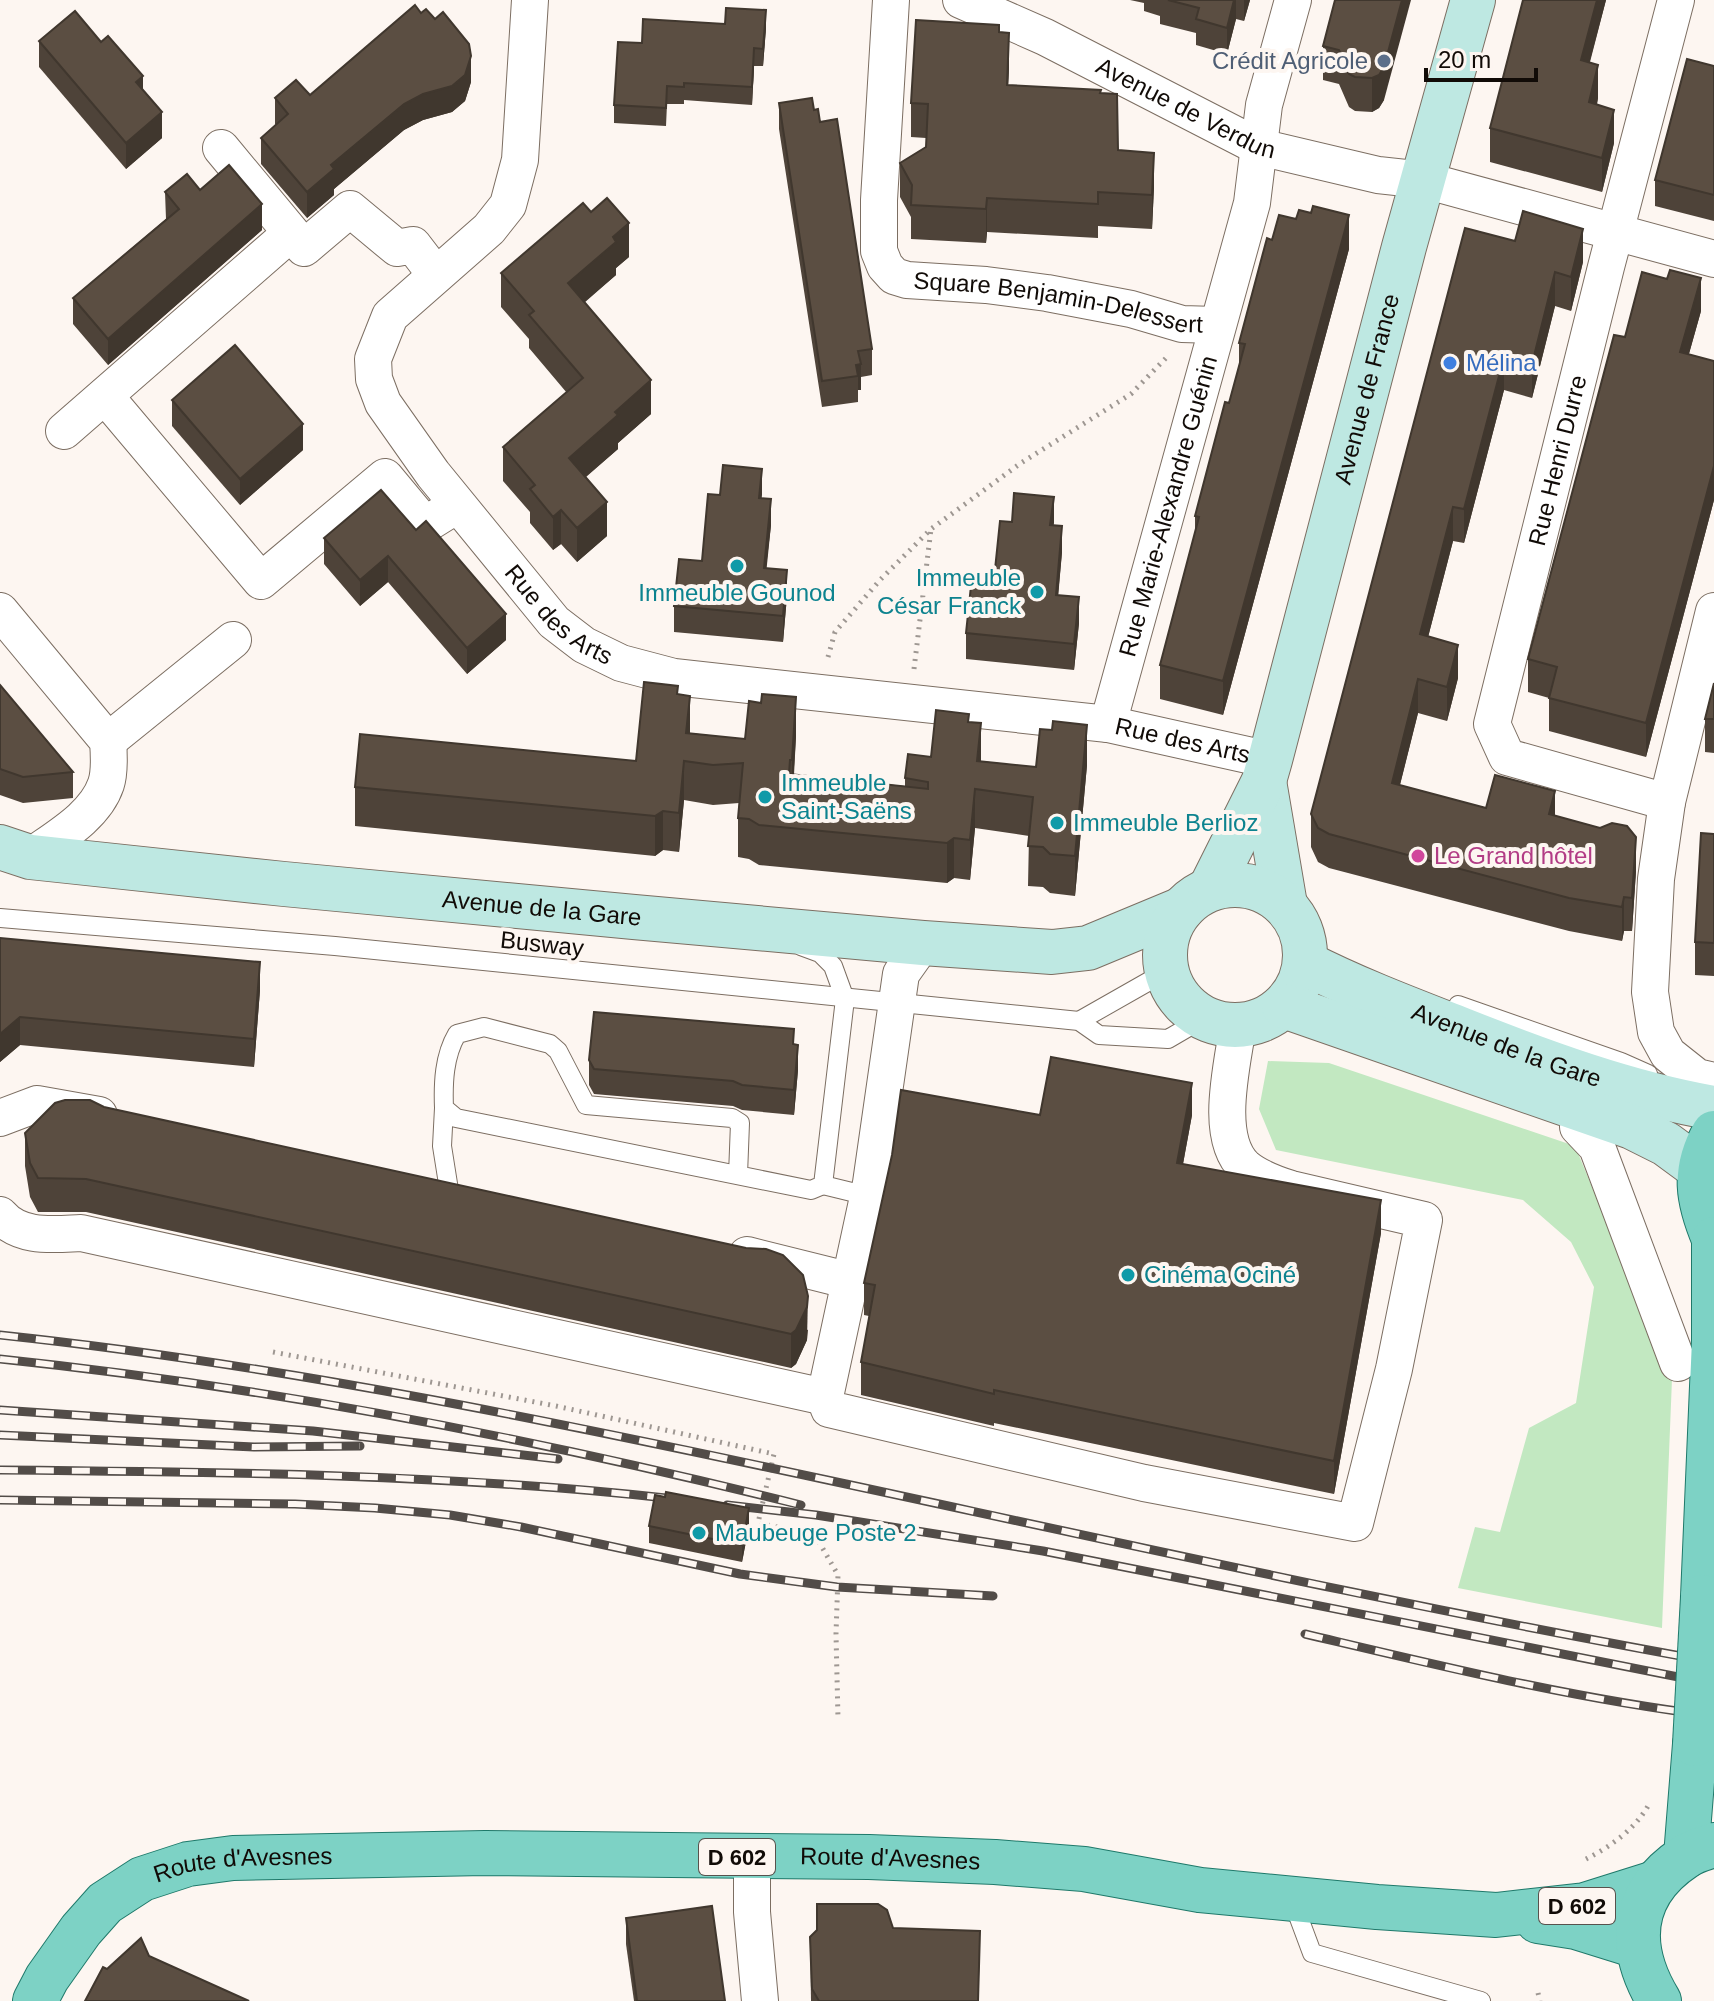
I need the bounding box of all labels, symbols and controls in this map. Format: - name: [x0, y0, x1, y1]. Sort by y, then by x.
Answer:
- scale bar: [1426, 32, 1536, 82]
- text: 20 m: [1438, 46, 1491, 73]
- place label: Crédit Agricole: [1212, 47, 1368, 74]
- street label: Avenue de Verdun: [1092, 52, 1278, 163]
- marker: Crédit Agricole: [1375, 52, 1393, 70]
- street label: Square Benjamin-Delessert: [913, 266, 1204, 338]
- street label: Avenue de France: [1329, 291, 1404, 487]
- place label: Mélina: [1466, 349, 1537, 376]
- street label: Rue Marie-Alexandre Guénin: [1113, 353, 1222, 660]
- marker: Mélina: [1441, 354, 1459, 372]
- street label: Rue Henri Durre: [1523, 372, 1591, 549]
- marker: Immeuble Gounod: [728, 557, 746, 575]
- street label: Rue des Arts: [500, 559, 617, 670]
- place label: Immeuble César Franck: [877, 564, 1022, 619]
- place label: Immeuble Gounod: [638, 579, 836, 606]
- marker: Immeuble César Franck: [1028, 583, 1046, 601]
- street label: Rue des Arts: [1113, 712, 1253, 768]
- place label: Immeuble Saint-Saëns: [781, 769, 912, 824]
- marker: Immeuble Saint-Saëns: [756, 788, 774, 806]
- place label: Immeuble Berlioz: [1073, 809, 1258, 836]
- marker: Immeuble Berlioz: [1048, 814, 1066, 832]
- place label: Le Grand hôtel: [1434, 842, 1593, 869]
- marker: Le Grand hôtel: [1409, 847, 1427, 865]
- street label: Avenue de la Gare: [441, 885, 643, 931]
- street label: Busway: [499, 926, 585, 961]
- street label: Avenue de la Gare: [1408, 997, 1605, 1092]
- place label: Cinéma Ociné: [1144, 1261, 1296, 1288]
- marker: Cinéma Ociné: [1119, 1266, 1137, 1284]
- place label: Maubeuge Poste 2: [715, 1519, 916, 1546]
- marker: Maubeuge Poste 2: [690, 1524, 708, 1542]
- road number: D 602: [699, 1839, 775, 1875]
- street label: Route d'Avesnes: [150, 1842, 333, 1887]
- street label: Route d'Avesnes: [800, 1842, 981, 1874]
- road number: D 602: [1539, 1888, 1615, 1924]

